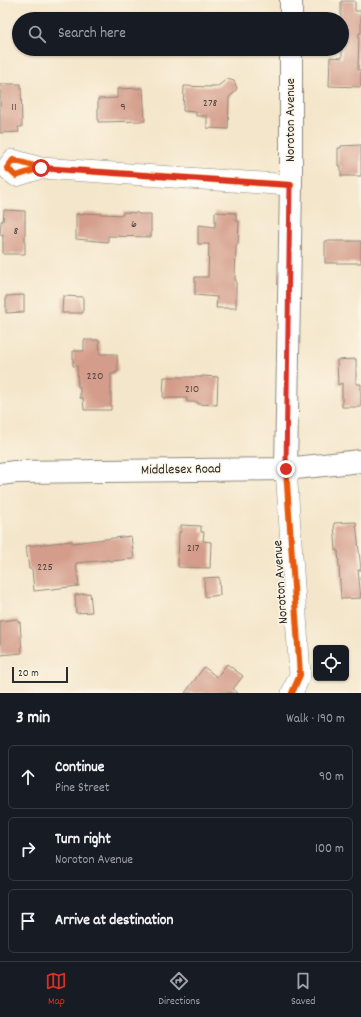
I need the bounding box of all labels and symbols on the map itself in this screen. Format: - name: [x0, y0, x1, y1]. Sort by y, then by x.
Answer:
- street label: Noroton Avenue: [281, 78, 301, 162]
- house number: 278: [203, 95, 218, 112]
- house number: 11: [11, 99, 17, 116]
- house number: 9: [120, 99, 126, 116]
- route start: [32, 159, 50, 177]
- house number: 6: [131, 216, 137, 233]
- house number: 8: [14, 223, 19, 240]
- house number: 220: [86, 368, 104, 385]
- house number: 210: [185, 381, 199, 398]
- street label: Middlesex Road: [141, 459, 221, 481]
- route end: [277, 460, 295, 478]
- street label: Noroton Avenue: [268, 539, 294, 625]
- house number: 217: [187, 540, 200, 557]
- house number: 225: [37, 559, 53, 576]
- scale bar: [12, 665, 68, 684]

